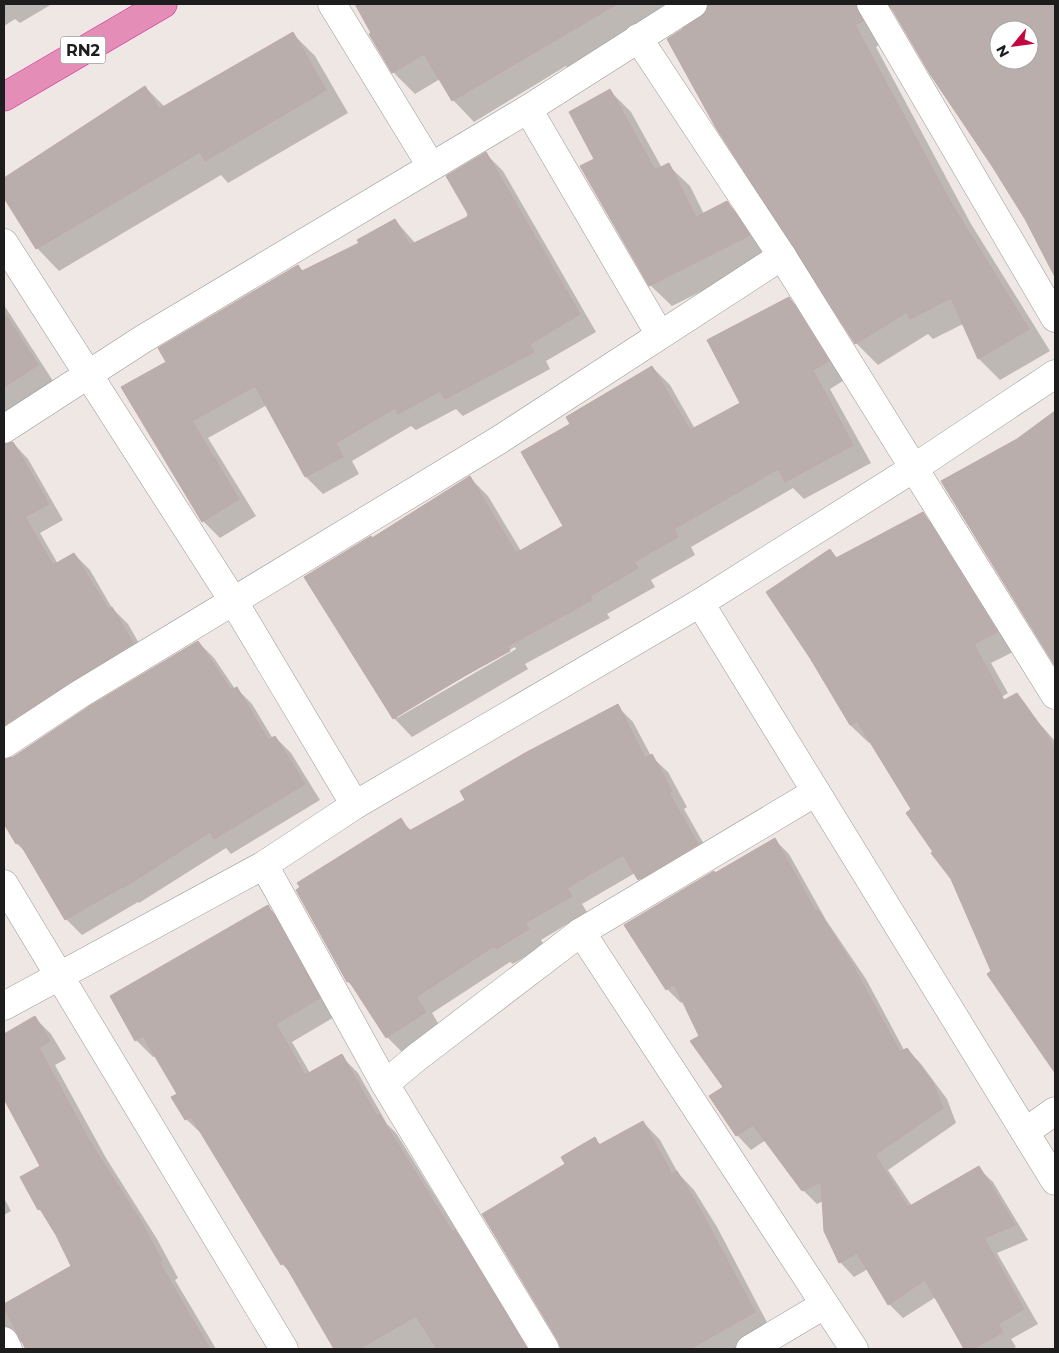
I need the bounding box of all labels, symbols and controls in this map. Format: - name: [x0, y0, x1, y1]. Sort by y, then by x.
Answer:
- north arrow: [989, 20, 1039, 70]
- road number: RN2: [61, 36, 106, 64]
- text: N: [992, 42, 1013, 61]

